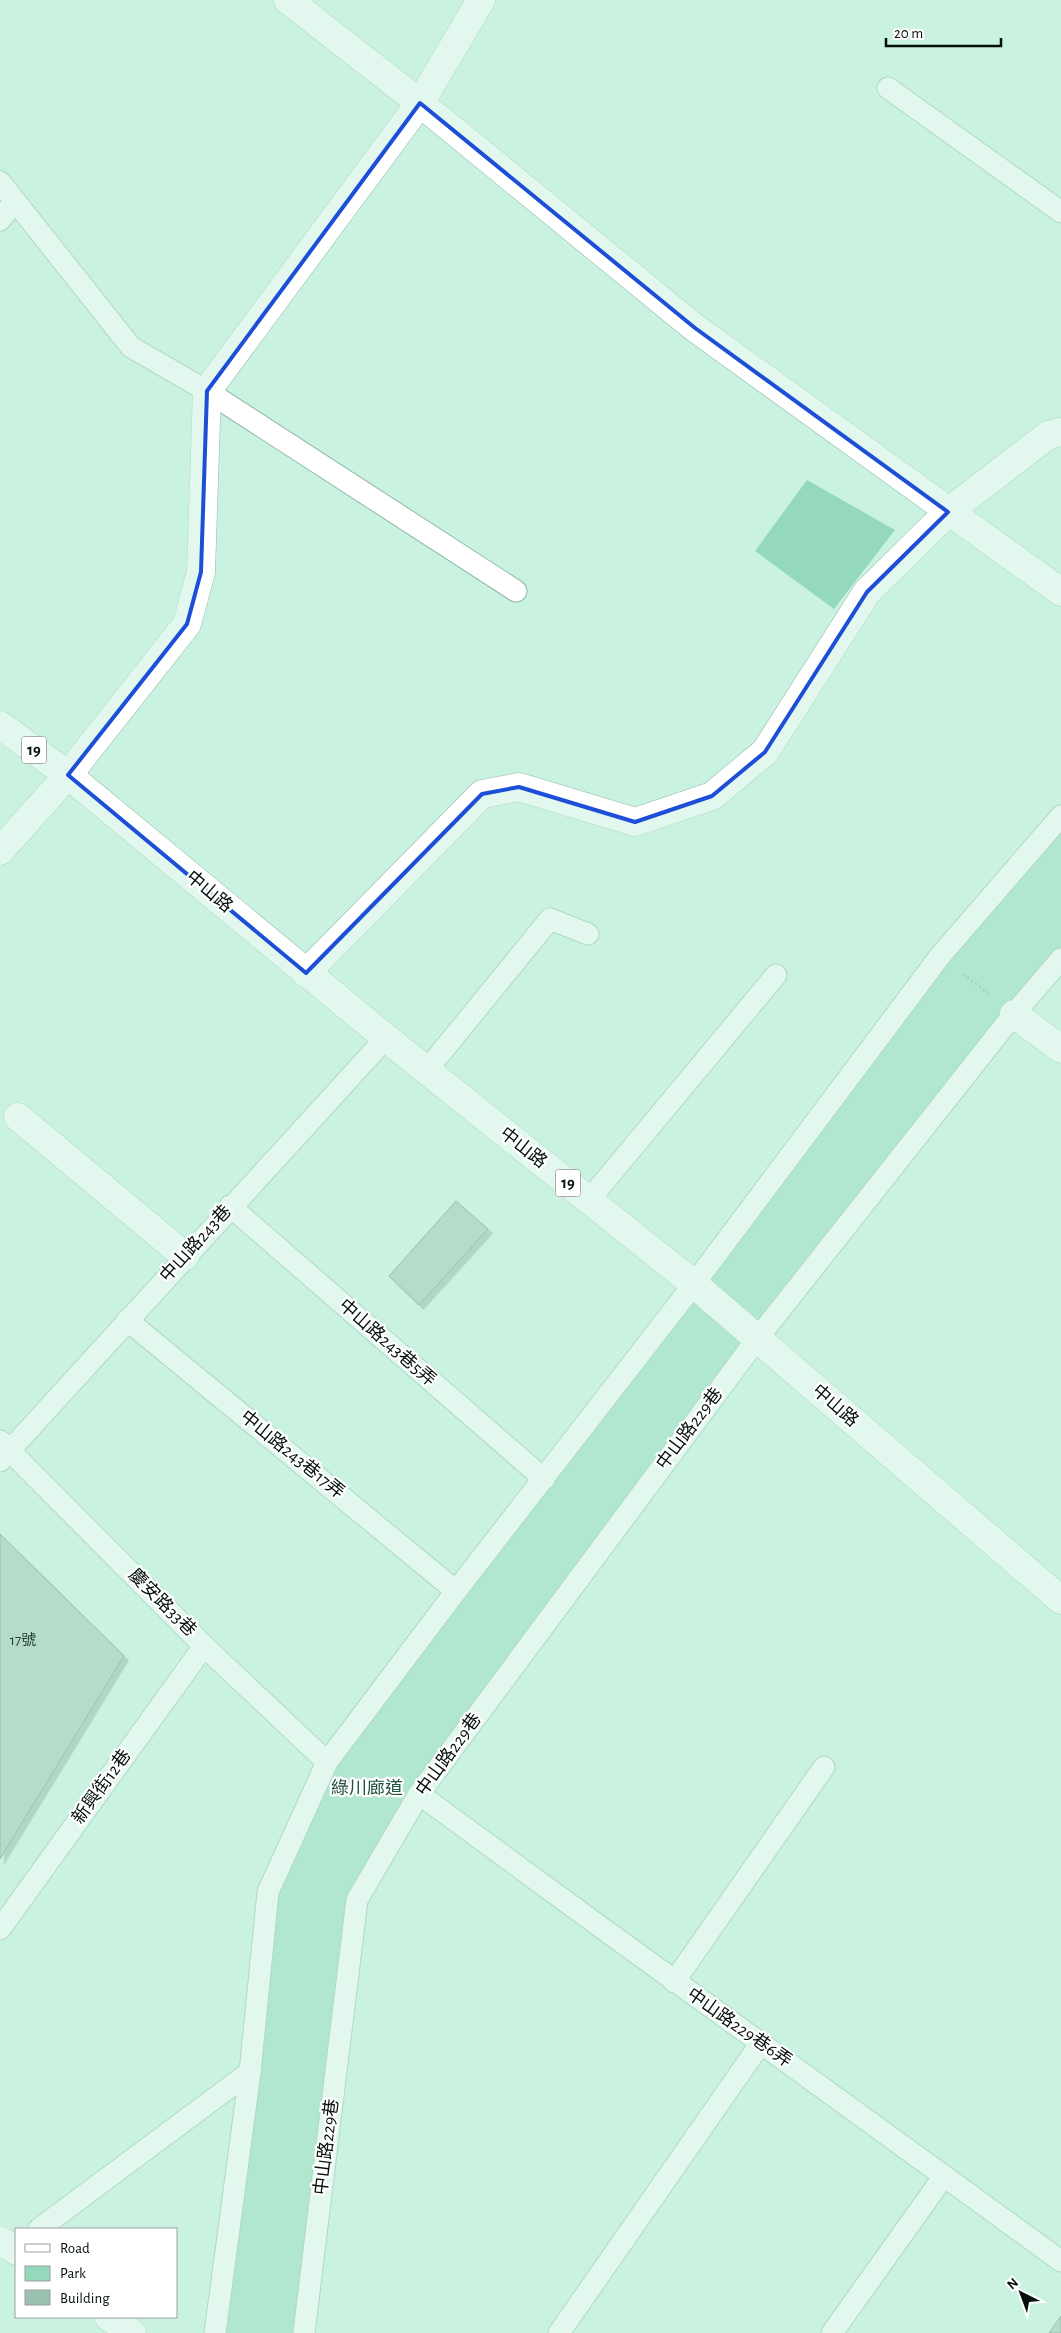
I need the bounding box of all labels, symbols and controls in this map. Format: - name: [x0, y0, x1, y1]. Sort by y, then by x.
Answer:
- scale bar: [886, 15, 1001, 47]
- text: 20 m: [894, 26, 923, 41]
- road number: 19: [22, 736, 46, 764]
- street label: 中山路: [183, 866, 237, 916]
- street label: 中山路: [496, 1123, 551, 1172]
- road number: 19: [556, 1170, 580, 1196]
- street label: 中山路243巷: [156, 1201, 235, 1286]
- street label: 中山路243巷5弄: [335, 1295, 440, 1390]
- street label: 中山路: [809, 1380, 863, 1431]
- street label: 中山路229巷: [652, 1384, 726, 1473]
- street label: 中山路243巷17弄: [237, 1406, 349, 1502]
- street label: 慶安路33巷: [125, 1565, 200, 1640]
- house number: 17號: [10, 1632, 36, 1648]
- street label: 中山路229巷: [412, 1709, 485, 1799]
- street label: 新興街12巷: [68, 1746, 135, 1827]
- park label: 綠川廊道: [331, 1778, 403, 1798]
- street label: 中山路229巷6弄: [683, 1984, 796, 2071]
- street label: 中山路229巷: [310, 2098, 342, 2196]
- legend: [15, 2228, 178, 2318]
- text: Road: [60, 2241, 90, 2256]
- text: Park: [60, 2266, 86, 2281]
- north arrow: [996, 2268, 1046, 2318]
- text: N: [1005, 2276, 1021, 2293]
- text: Building: [60, 2291, 110, 2306]

